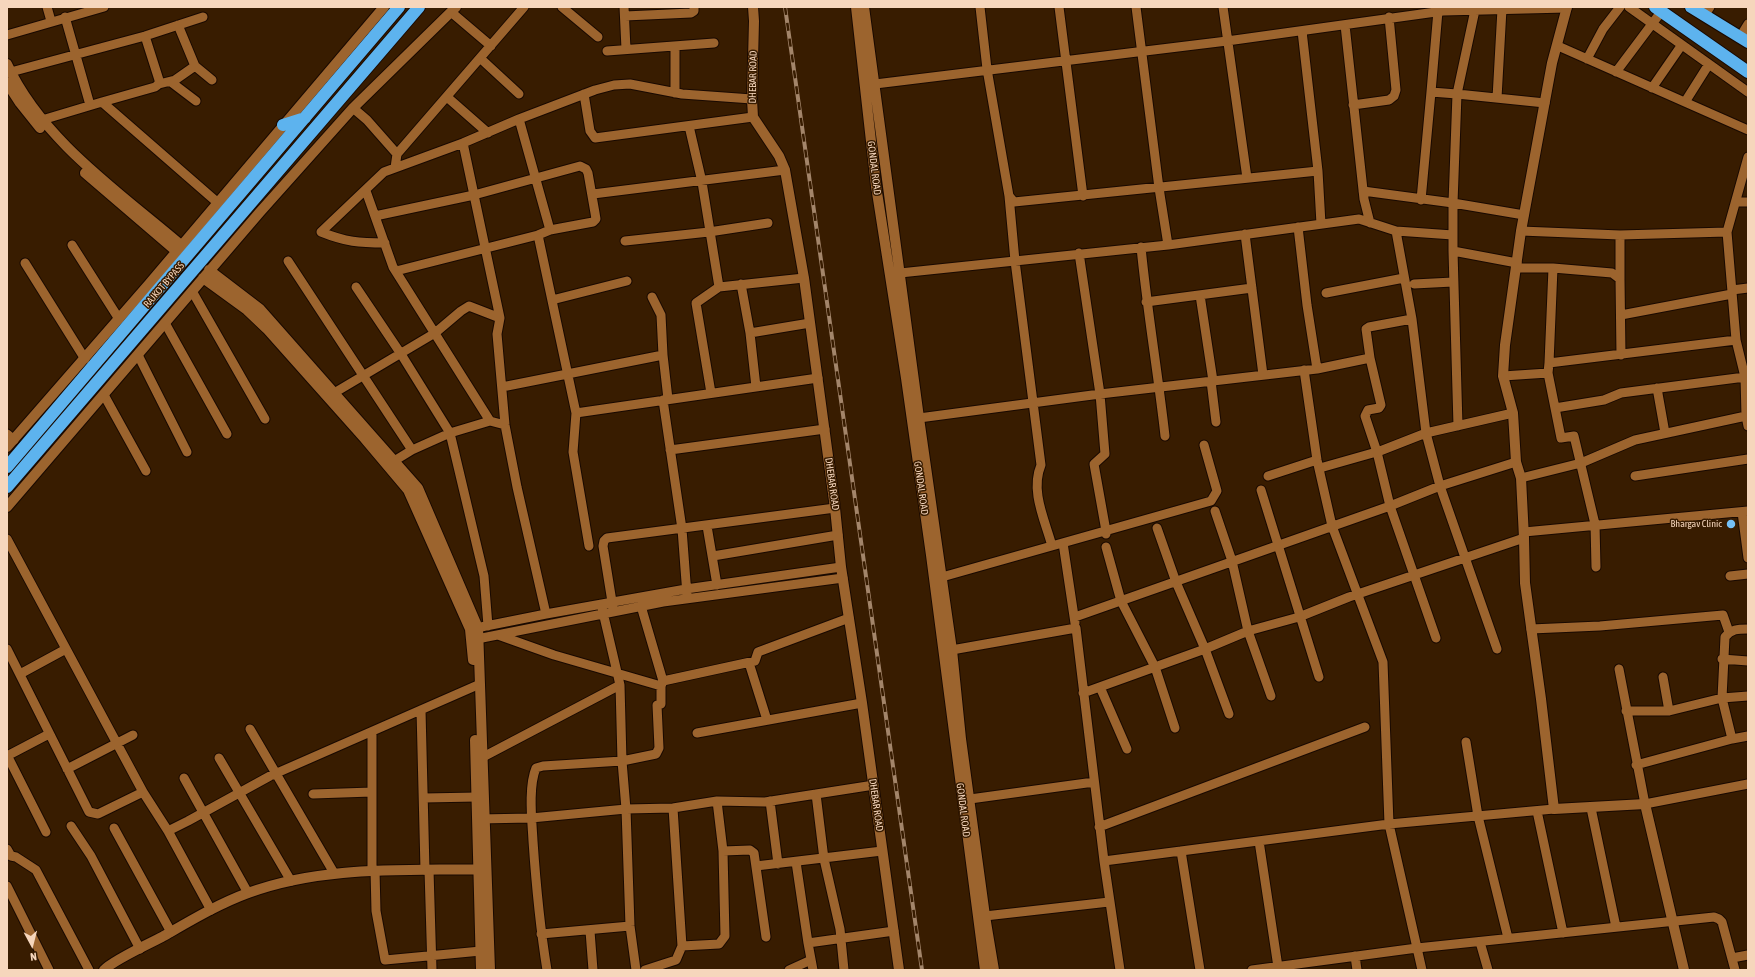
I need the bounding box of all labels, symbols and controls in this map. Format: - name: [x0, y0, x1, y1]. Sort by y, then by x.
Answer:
- street label: DHEBAR ROAD: [747, 50, 759, 104]
- street label: GONDAL ROAD: [865, 140, 883, 196]
- street label: RAJKOT BYPASS: [141, 260, 187, 310]
- street label: DHEBAR ROAD: [822, 457, 842, 511]
- street label: GONDAL ROAD: [911, 460, 931, 516]
- place label: Bhargav Clinic: [1671, 518, 1722, 530]
- marker: Bhargav Clinic: [1725, 518, 1737, 530]
- street label: DHEBAR ROAD: [866, 778, 886, 832]
- street label: GONDAL ROAD: [954, 782, 972, 838]
- north arrow: [12, 925, 52, 965]
- text: N: [30, 951, 37, 963]

